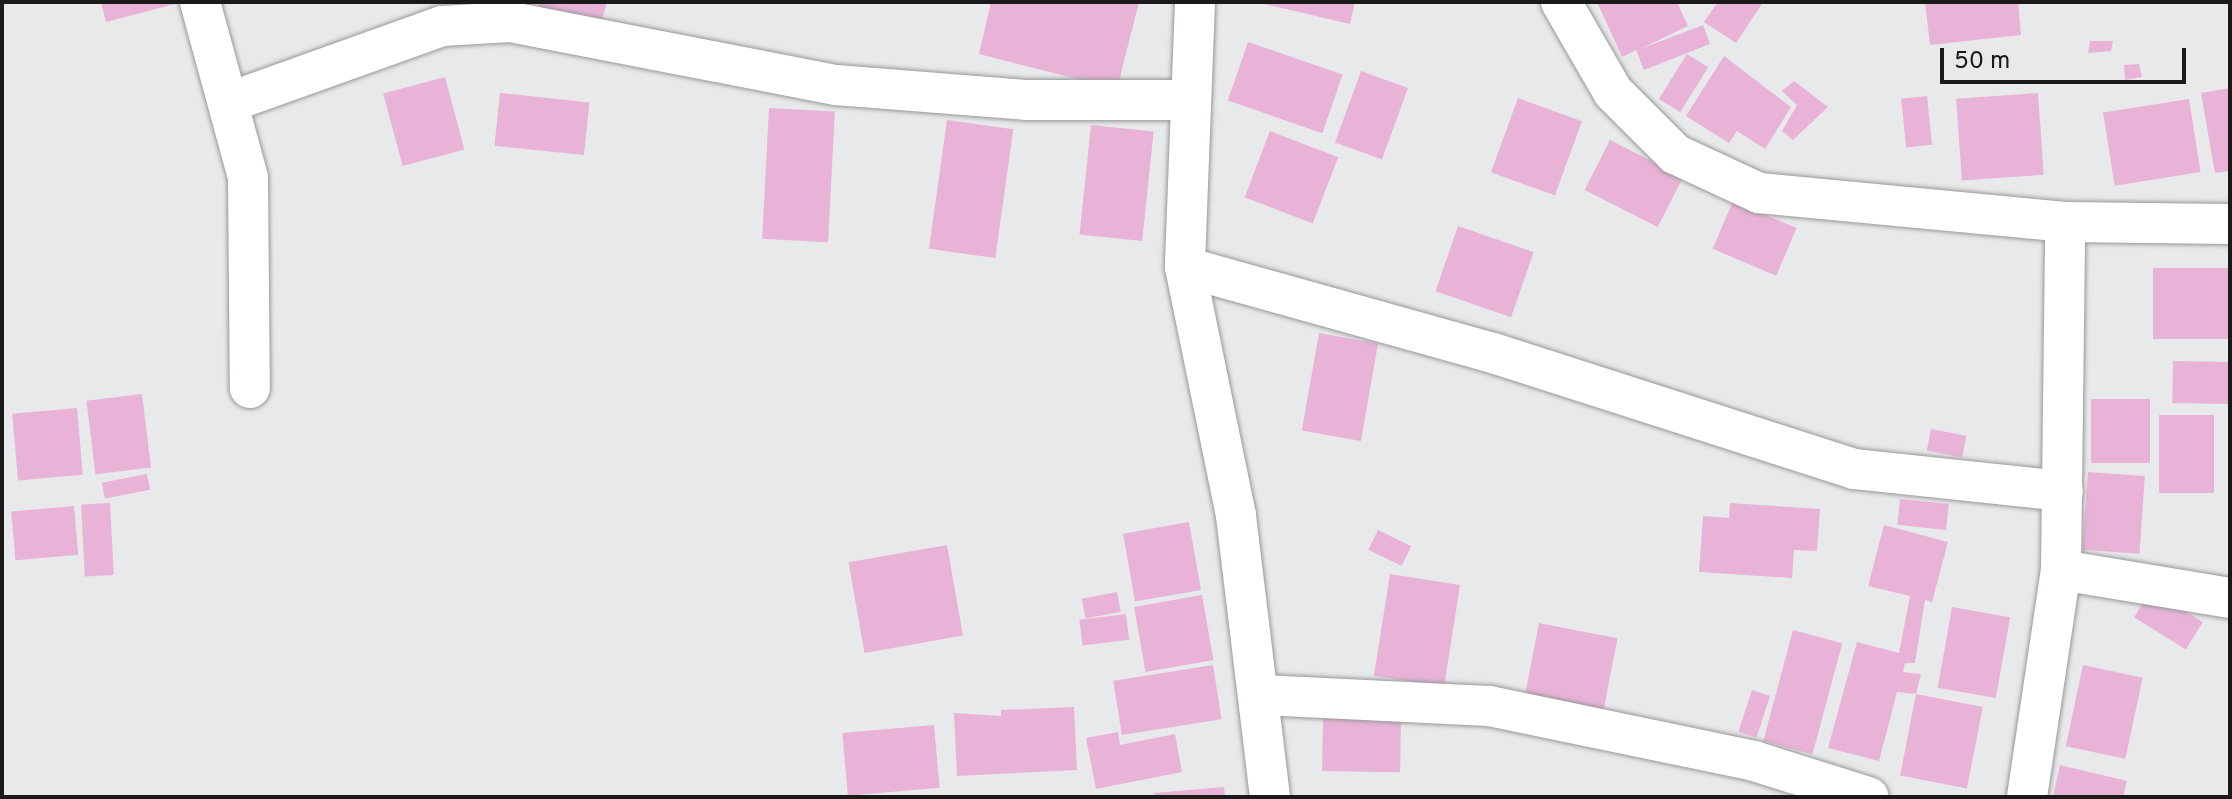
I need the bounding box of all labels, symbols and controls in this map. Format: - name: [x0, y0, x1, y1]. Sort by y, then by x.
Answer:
- scale bar: [1944, 32, 2190, 82]
- text: 50 m: [1954, 47, 2010, 77]

